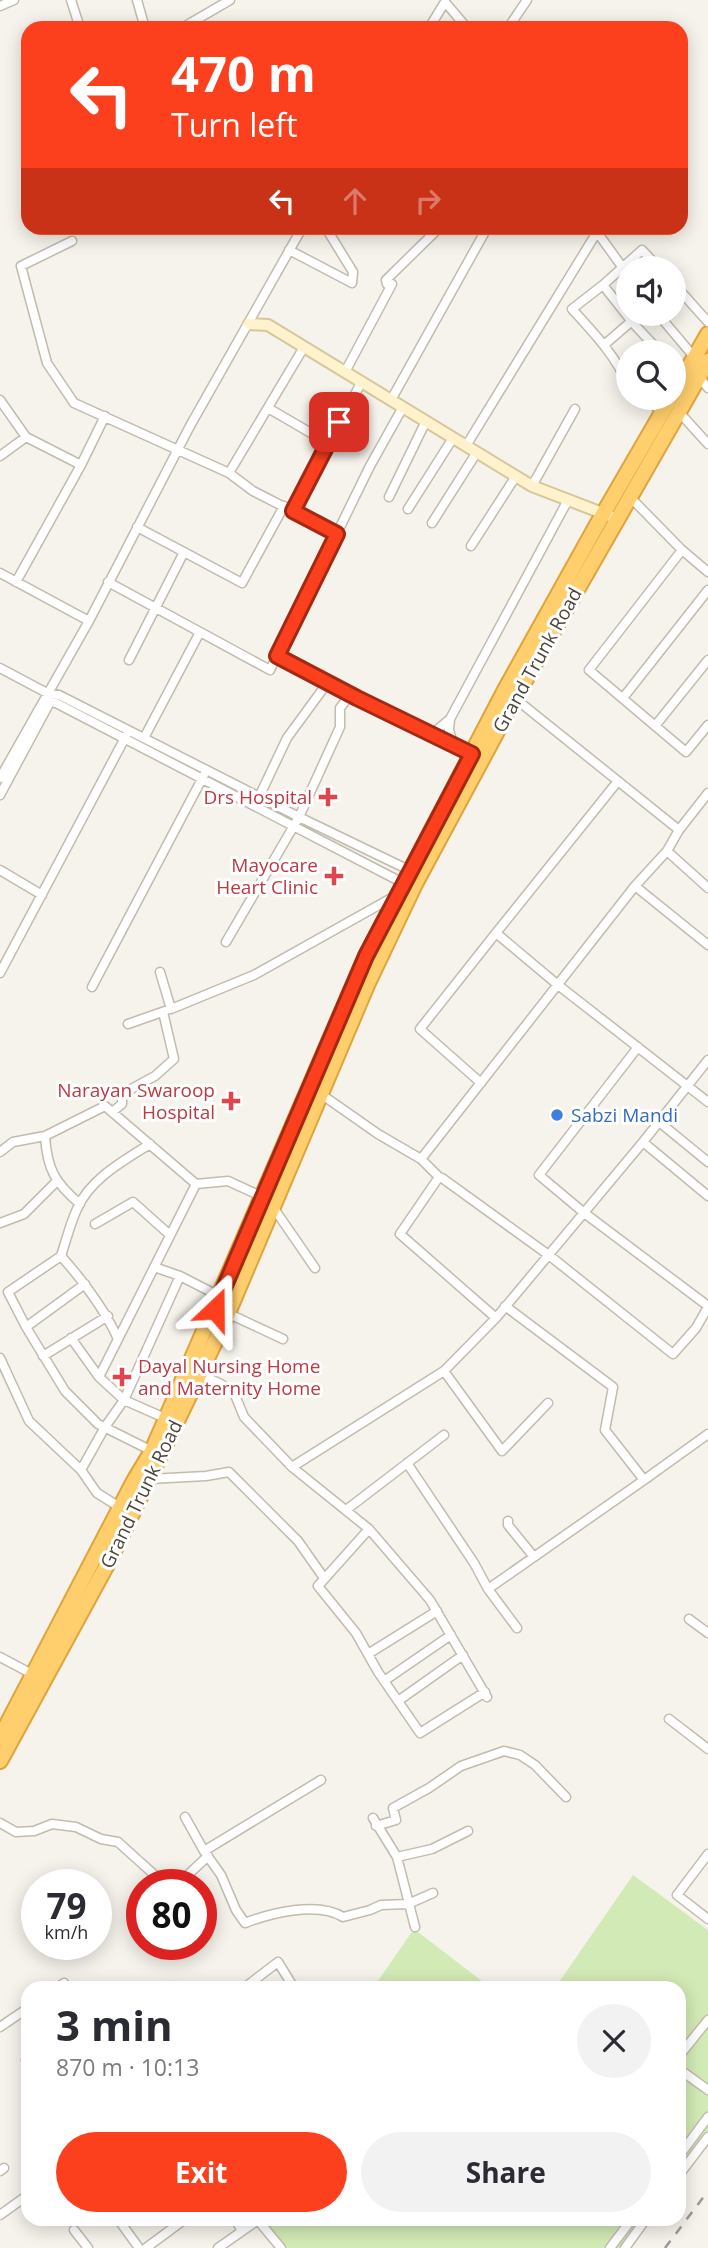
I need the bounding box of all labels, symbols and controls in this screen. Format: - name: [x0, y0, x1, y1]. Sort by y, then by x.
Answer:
- text: 470 m: [171, 40, 316, 106]
- icon: left: [56, 49, 147, 140]
- text: Turn left: [171, 103, 297, 146]
- icon: left: [263, 182, 301, 220]
- icon: ahead: [336, 182, 374, 220]
- icon: right: [409, 182, 447, 220]
- map controls: [616, 256, 686, 410]
- button: sound: [616, 256, 686, 326]
- button: search: [616, 340, 686, 410]
- pin: [309, 392, 369, 452]
- icon: arrive: [320, 403, 358, 441]
- street label: Grand Trunk Road: [486, 583, 588, 737]
- place label: Drs Hospital: [203, 784, 312, 810]
- marker: Drs Hospital: [318, 787, 338, 807]
- place label: Mayocare Heart Clinic: [216, 852, 318, 900]
- marker: Mayocare Heart Clinic: [324, 866, 344, 886]
- place label: Narayan Swaroop Hospital: [57, 1077, 215, 1125]
- marker: Narayan Swaroop Hospital: [221, 1091, 241, 1111]
- place label: Sabzi Mandi: [571, 1102, 678, 1128]
- marker: Sabzi Mandi: [549, 1107, 565, 1123]
- position arrow: [178, 1272, 252, 1346]
- place label: Dayal Nursing Home and Maternity Home: [138, 1353, 321, 1401]
- marker: Dayal Nursing Home and Maternity Home: [112, 1367, 132, 1387]
- street label: Grand Trunk Road: [94, 1415, 188, 1573]
- speed limit sign: 80: [126, 1869, 217, 1960]
- text: 79: [46, 1882, 87, 1929]
- text: km/h: [45, 1920, 88, 1944]
- text: 3 min: [56, 1996, 173, 2053]
- button: close: [577, 2004, 651, 2078]
- text: 870 m · 10:13: [56, 2051, 199, 2083]
- button: Exit: [56, 2132, 347, 2212]
- button: Share: [361, 2132, 651, 2212]

